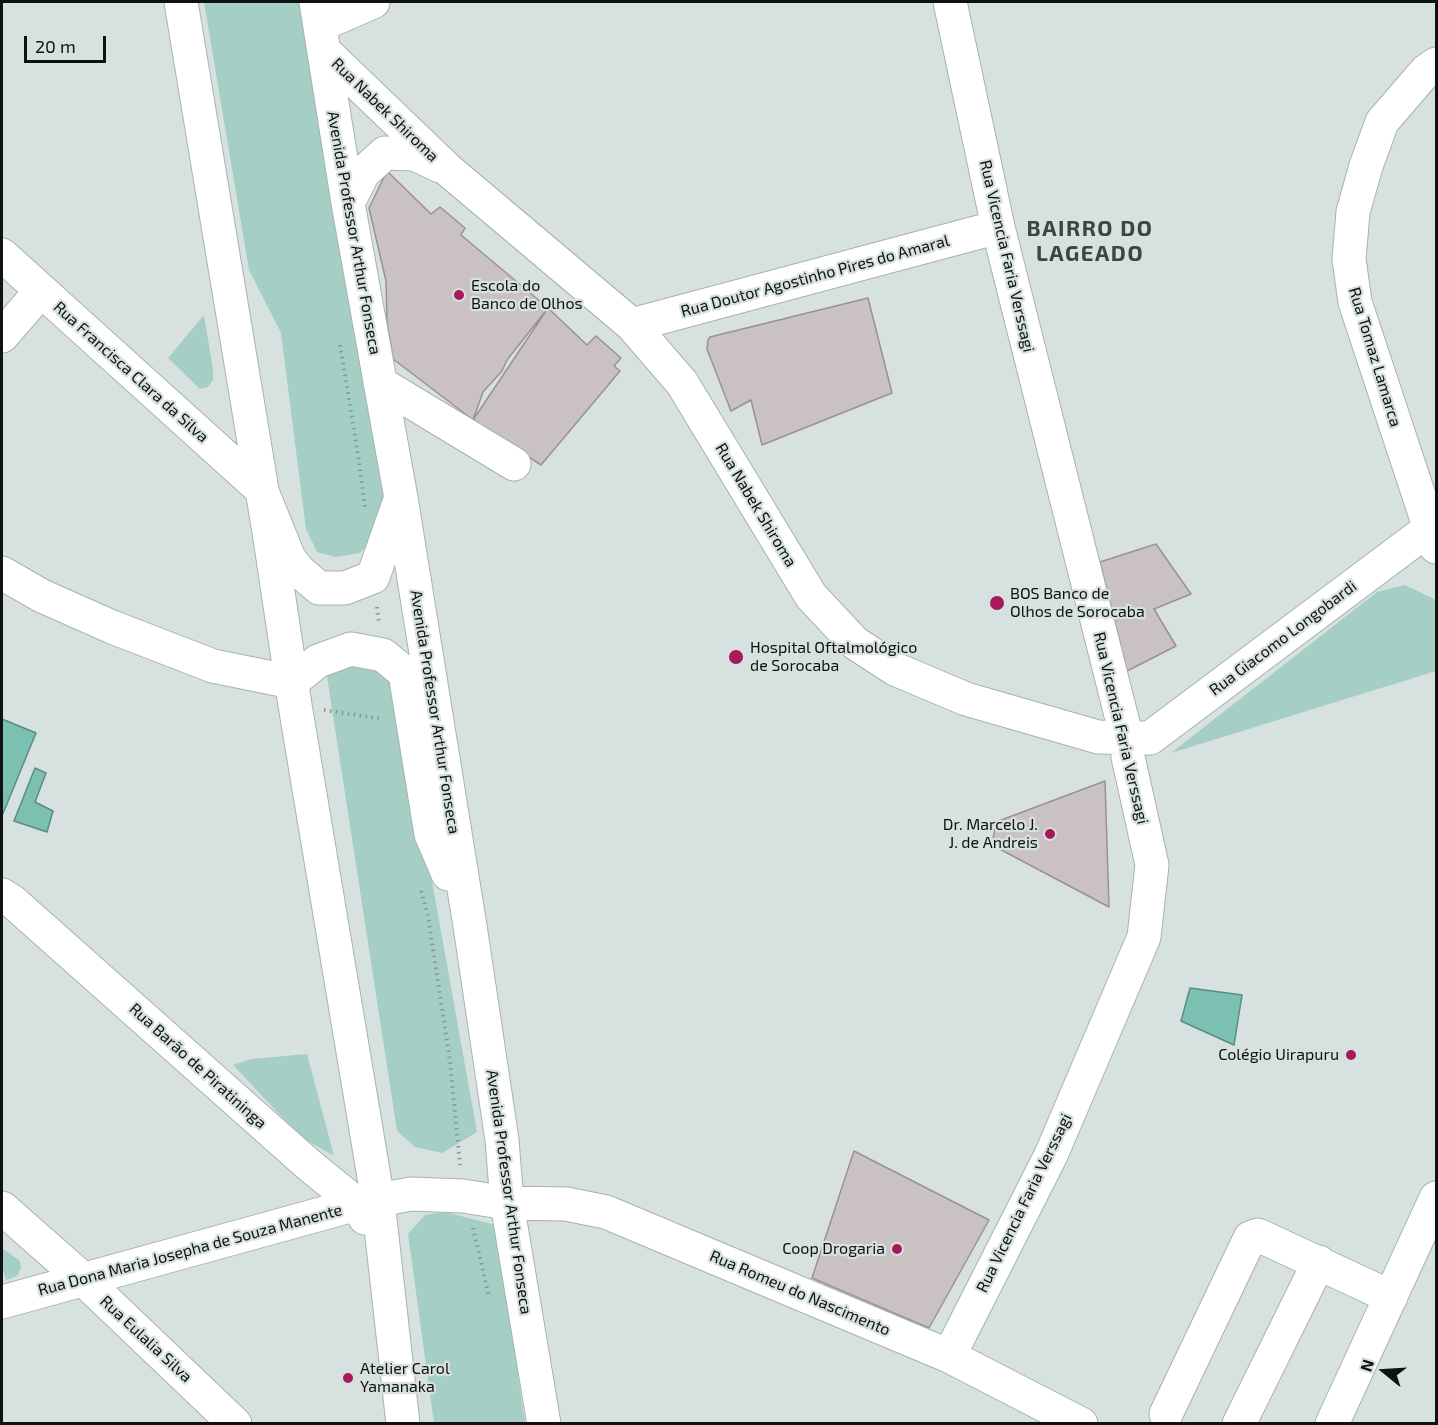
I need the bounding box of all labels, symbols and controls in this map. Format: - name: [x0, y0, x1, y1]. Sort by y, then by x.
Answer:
- scale bar: [27, 24, 110, 62]
- text: 20 m: [35, 35, 76, 57]
- street label: Rua Nabek Shiroma: [328, 54, 442, 166]
- street label: Avenida Professor Arthur Fonseca: [323, 110, 385, 356]
- street label: Rua Vicencia Faria Verssagi: [976, 158, 1038, 354]
- district label: BAIRRO DO LAGEADO: [1027, 216, 1153, 268]
- street label: Rua Doutor Agostinho Pires do Amaral: [679, 231, 951, 321]
- place label: Escola do Banco de Olhos: [471, 276, 583, 314]
- street label: Rua Tomaz Lamarca: [1345, 285, 1405, 429]
- marker: Escola do Banco de Olhos: [452, 288, 466, 302]
- street label: Rua Francisca Clara da Silva: [50, 297, 212, 447]
- street label: Rua Nabek Shiroma: [711, 440, 801, 570]
- street label: Rua Giacomo Longobardi: [1206, 576, 1360, 700]
- place label: BOS Banco de Olhos de Sorocaba: [1010, 584, 1145, 622]
- street label: Avenida Professor Arthur Fonseca: [406, 589, 464, 835]
- marker: BOS Banco de Olhos de Sorocaba: [988, 594, 1006, 612]
- street label: Rua Vicencia Faria Verssagi: [1090, 630, 1152, 826]
- place label: Hospital Oftalmológico de Sorocaba: [750, 638, 917, 676]
- marker: Hospital Oftalmológico de Sorocaba: [727, 648, 745, 666]
- place label: Dr. Marcelo J. J. de Andreis: [943, 815, 1038, 853]
- marker: Dr. Marcelo J. J. de Andreis: [1043, 827, 1057, 841]
- street label: Rua Barão de Piratininga: [125, 999, 271, 1133]
- place label: Colégio Uirapuru: [1218, 1045, 1339, 1065]
- marker: Colégio Uirapuru: [1344, 1048, 1358, 1062]
- street label: Avenida Professor Arthur Fonseca: [482, 1068, 536, 1316]
- street label: Rua Vicencia Faria Verssagi: [972, 1110, 1076, 1296]
- street label: Rua Dona Maria Josepha de Souza Manente: [36, 1200, 344, 1300]
- place label: Coop Drogaria: [782, 1239, 885, 1259]
- marker: Coop Drogaria: [890, 1242, 904, 1256]
- street label: Rua Romeu do Nascimento: [707, 1246, 893, 1340]
- street label: Rua Eulalia Silva: [96, 1292, 196, 1386]
- north arrow: [1354, 1341, 1414, 1401]
- text: N: [1356, 1357, 1377, 1374]
- place label: Atelier Carol Yamanaka: [360, 1359, 450, 1397]
- marker: Atelier Carol Yamanaka: [341, 1371, 355, 1385]

